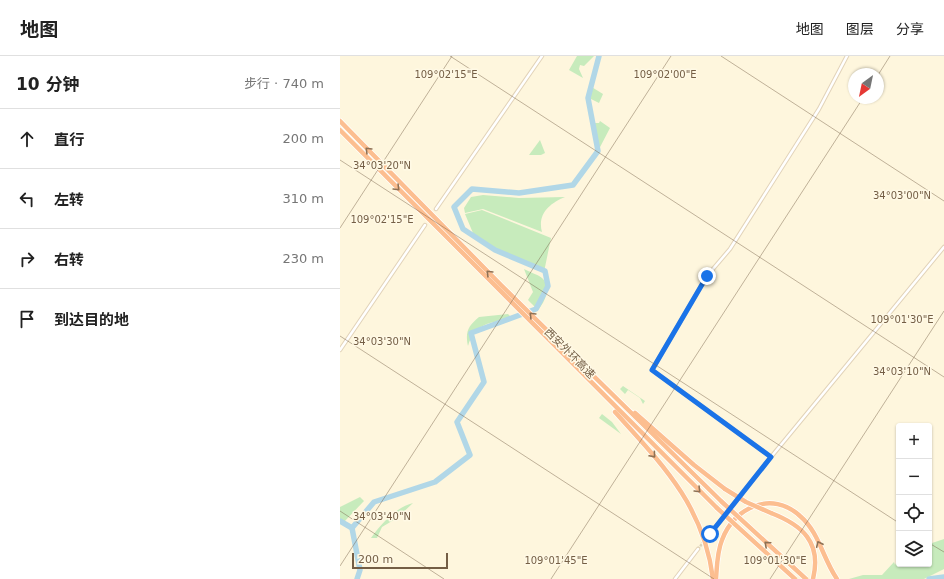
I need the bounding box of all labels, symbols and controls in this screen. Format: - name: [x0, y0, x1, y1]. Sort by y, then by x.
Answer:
- text: 地图: [20, 18, 58, 40]
- text: 地图: [796, 21, 824, 37]
- text: 图层: [846, 21, 874, 37]
- text: 分享: [896, 21, 924, 37]
- north arrow: [848, 68, 884, 104]
- text: 109°02'15"E: [414, 69, 478, 80]
- text: 109°02'00"E: [633, 69, 697, 80]
- text: 10 分钟: [16, 74, 80, 94]
- text: 步行 · 740 m: [244, 76, 324, 91]
- icon: ahead: [16, 128, 38, 150]
- text: 直行: [54, 131, 84, 149]
- text: 200 m: [282, 131, 324, 146]
- one-way arrow: [365, 147, 373, 155]
- text: 34°03'20"N: [353, 160, 411, 171]
- one-way arrow: [392, 183, 400, 191]
- icon: left: [16, 188, 38, 210]
- text: 34°03'00"N: [873, 190, 931, 201]
- text: 左转: [54, 191, 84, 209]
- text: 310 m: [282, 191, 324, 206]
- text: 109°02'15"E: [350, 214, 414, 225]
- icon: right: [16, 248, 38, 270]
- text: 右转: [54, 251, 84, 269]
- text: 230 m: [282, 251, 324, 266]
- route end: [698, 267, 716, 285]
- one-way arrow: [486, 270, 494, 278]
- icon: arrive: [16, 308, 38, 330]
- text: 到达目的地: [54, 311, 129, 329]
- one-way arrow: [529, 312, 537, 320]
- text: 109°01'30"E: [870, 314, 934, 325]
- street label: 西安外环高速: [542, 325, 598, 381]
- text: 34°03'30"N: [353, 336, 411, 347]
- text: 34°03'10"N: [873, 366, 931, 377]
- map controls: [896, 423, 932, 567]
- button: +: [896, 423, 932, 459]
- one-way arrow: [649, 450, 656, 457]
- button: −: [896, 459, 932, 495]
- one-way arrow: [694, 485, 701, 493]
- button: locate: [896, 495, 932, 531]
- text: 34°03'40"N: [353, 511, 411, 522]
- route start: [701, 525, 719, 543]
- button: layers: [896, 531, 932, 567]
- one-way arrow: [816, 541, 824, 549]
- one-way arrow: [764, 542, 771, 549]
- scale bar: [352, 551, 448, 570]
- text: 200 m: [358, 553, 393, 566]
- text: 109°01'45"E: [524, 555, 588, 566]
- text: 109°01'30"E: [743, 555, 807, 566]

